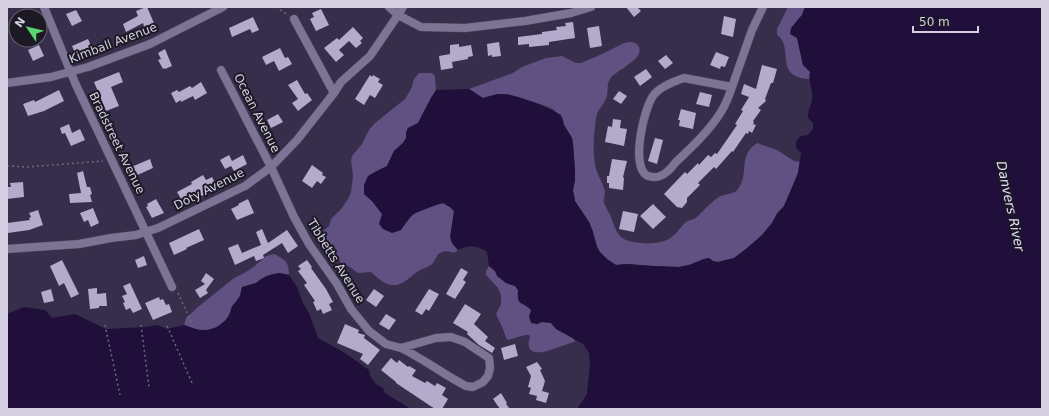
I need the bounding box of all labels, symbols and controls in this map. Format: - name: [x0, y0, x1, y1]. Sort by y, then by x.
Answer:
- north arrow: [8, 8, 48, 48]
- scale bar: [913, 8, 978, 34]
- text: N: [12, 15, 28, 30]
- text: 50 m: [919, 15, 950, 29]
- street label: Kimball Avenue: [67, 20, 159, 66]
- street label: Ocean Avenue: [231, 71, 283, 155]
- street label: Bradstreet Avenue: [86, 90, 148, 196]
- water label: Danvers River: [994, 160, 1028, 254]
- street label: Doty Avenue: [172, 165, 246, 213]
- street label: Tibbetts Avenue: [304, 215, 368, 306]

